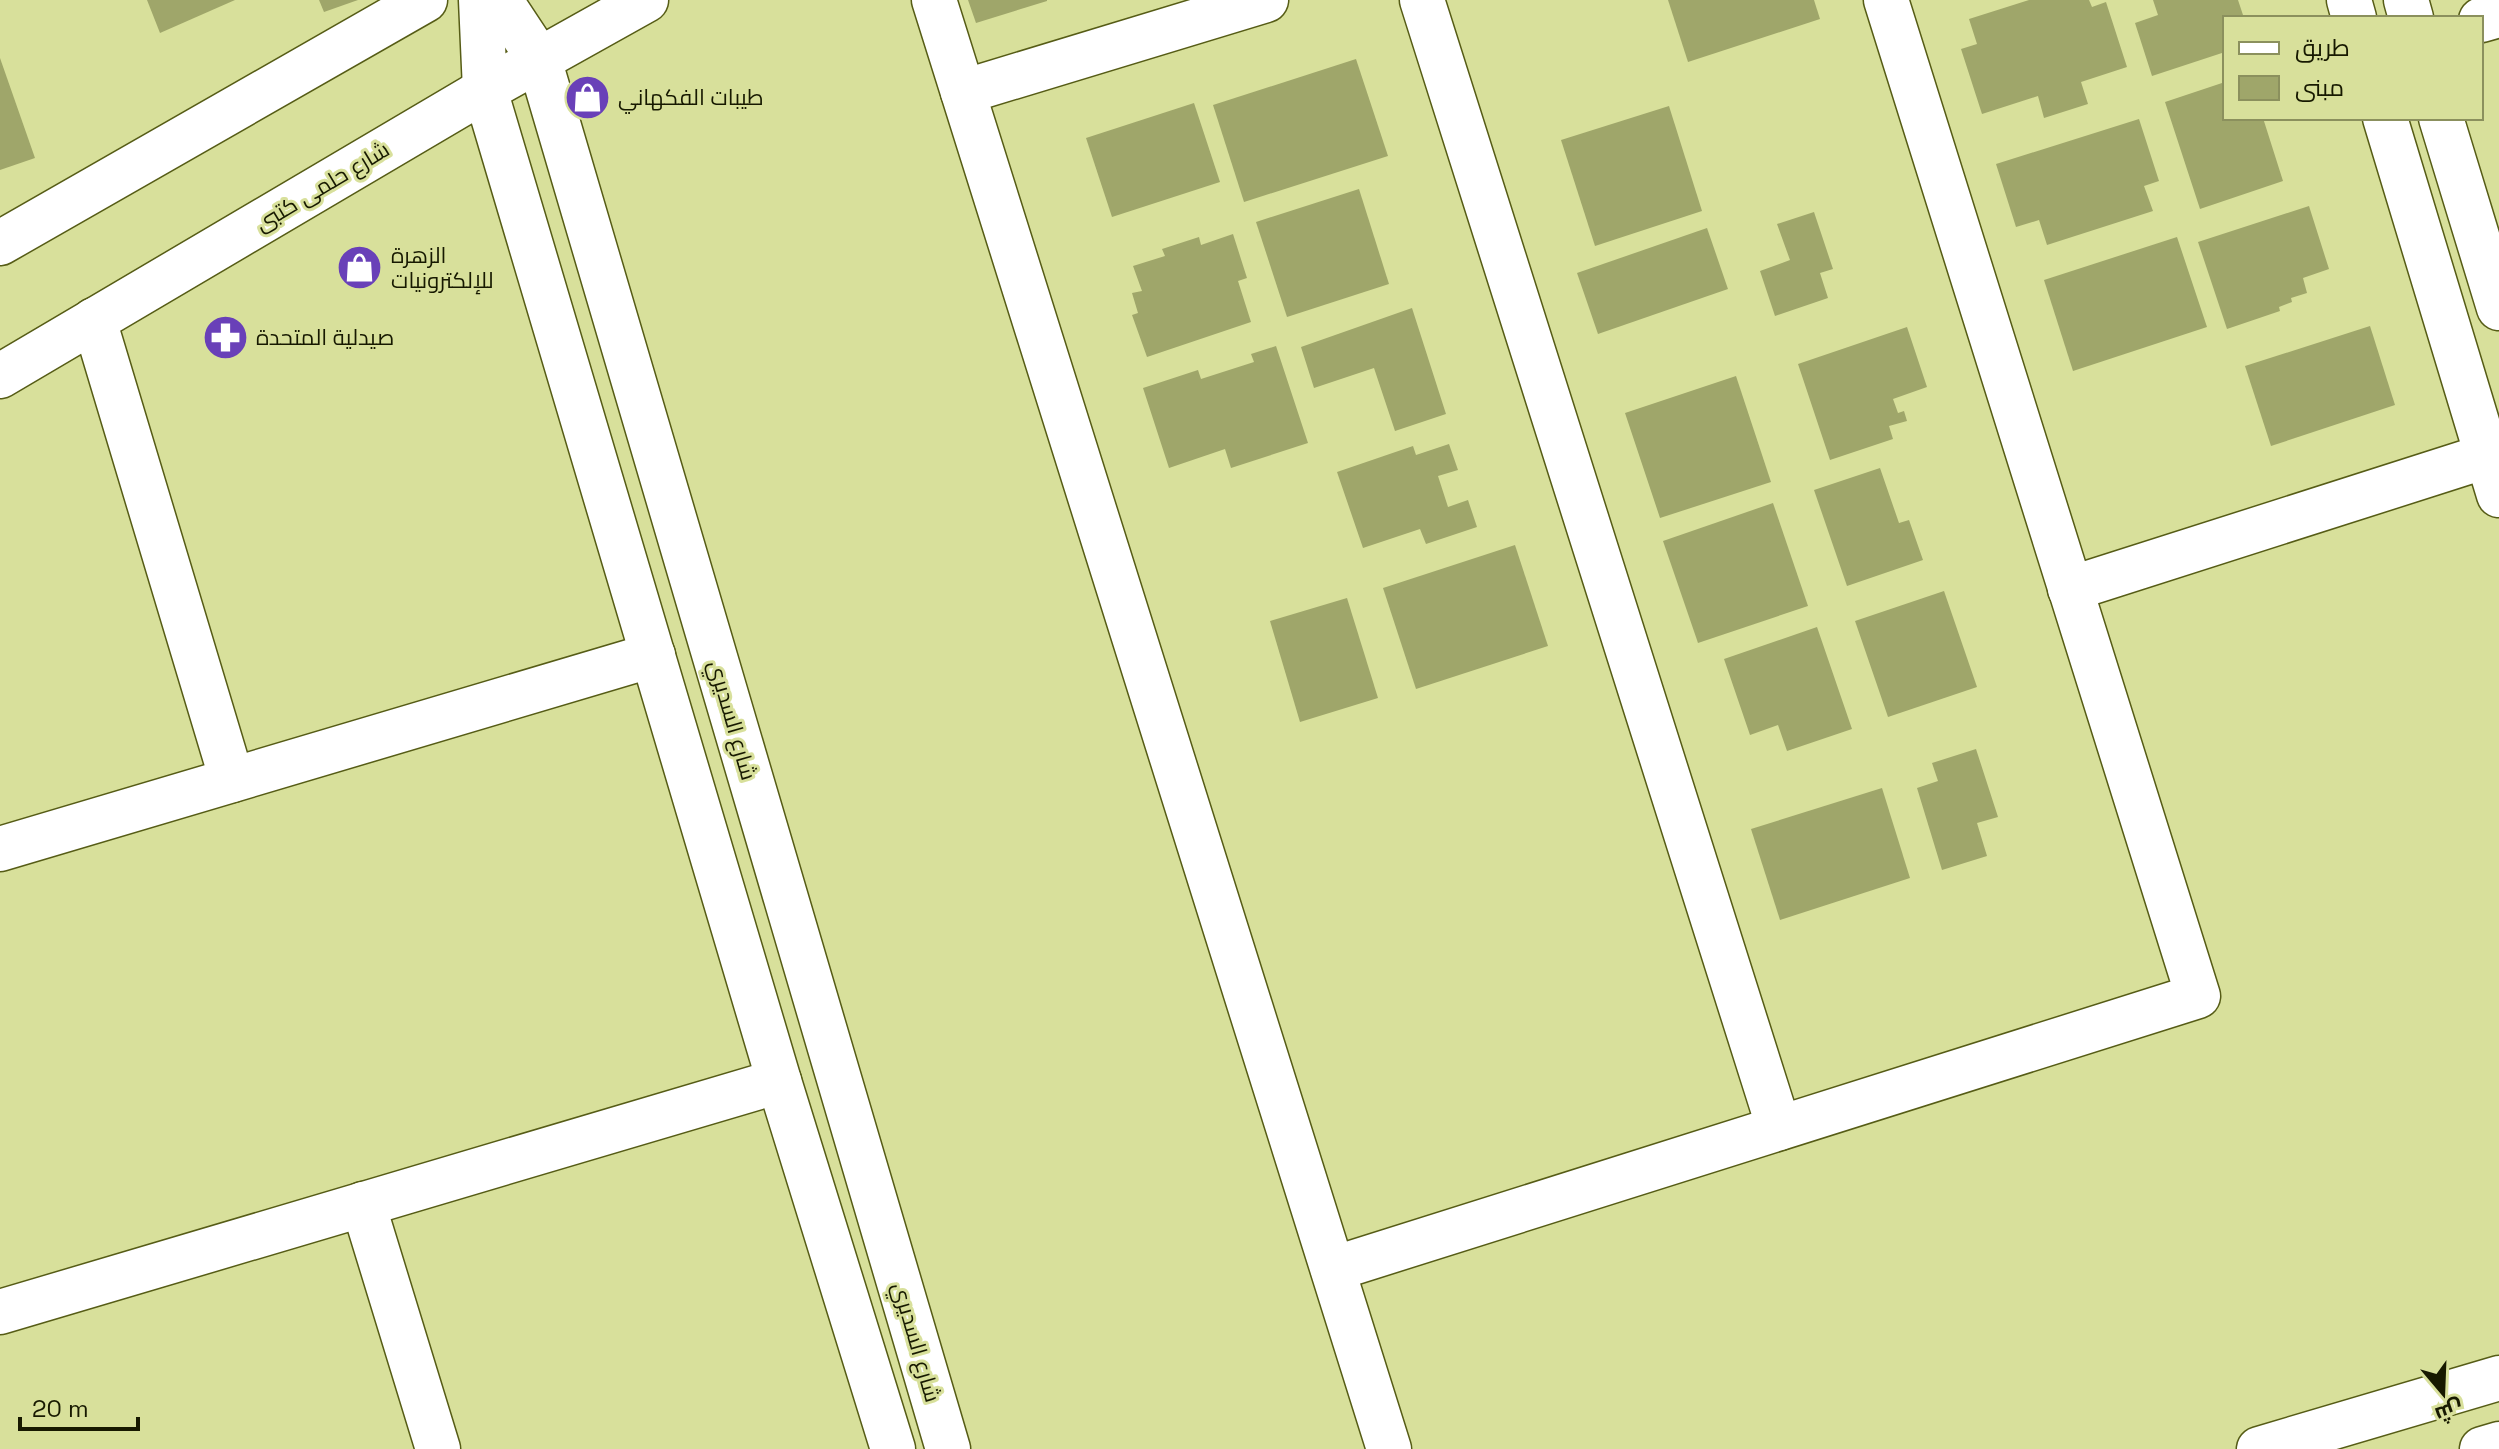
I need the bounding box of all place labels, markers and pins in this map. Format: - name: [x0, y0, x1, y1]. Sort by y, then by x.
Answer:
- shop icon: طيبات الفكهاني: [563, 73, 611, 121]
- place label: طيبات الفكهاني: [618, 83, 764, 114]
- place label: الزهرة للإلكترونيات: [391, 241, 494, 295]
- shop icon: الزهرة للإلكترونيات: [336, 244, 384, 292]
- pharmacy icon: صيدلية المتحدة: [201, 313, 249, 361]
- place label: صيدلية المتحدة: [256, 323, 394, 351]

